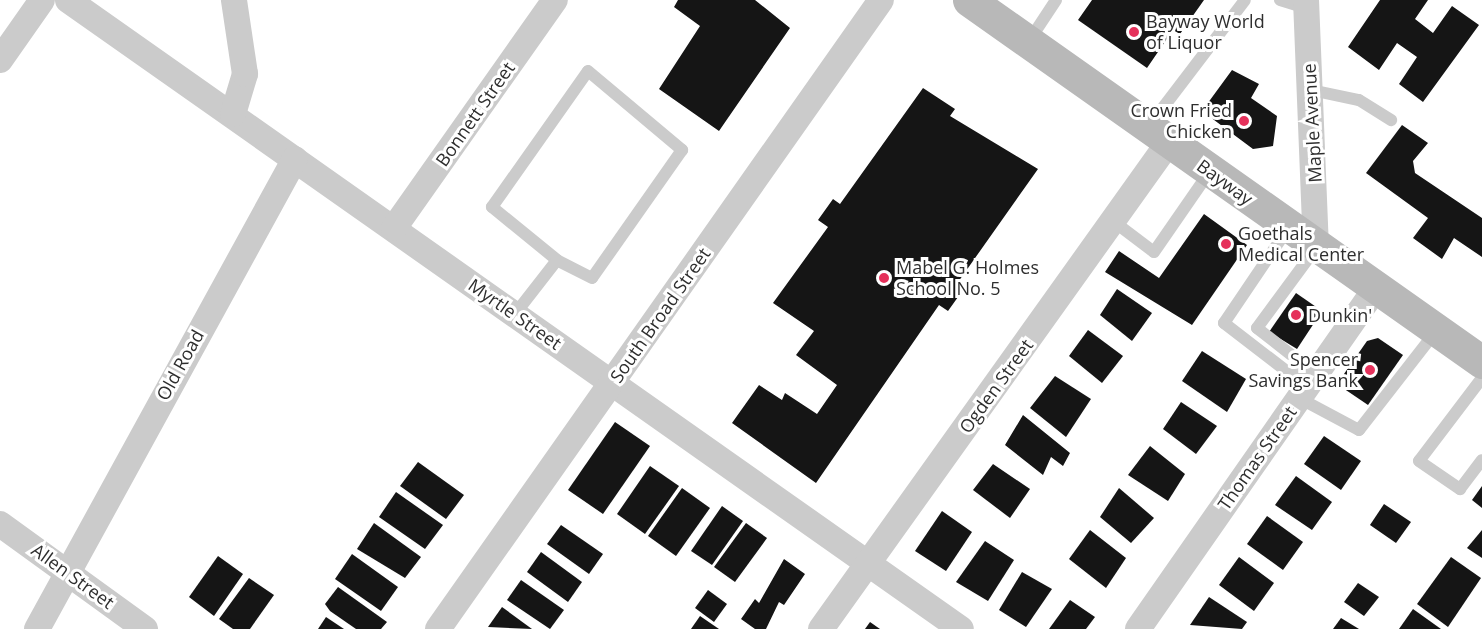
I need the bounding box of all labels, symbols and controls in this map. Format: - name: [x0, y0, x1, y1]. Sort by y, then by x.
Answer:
- place label: Bayway World of Liquor: [1146, 11, 1265, 54]
- marker: Bayway World of Liquor: [1127, 25, 1141, 39]
- street label: Bonnett Street: [431, 58, 519, 170]
- street label: Maple Avenue: [1298, 63, 1326, 183]
- place label: Crown Fried Chicken: [1131, 100, 1232, 142]
- marker: Crown Fried Chicken: [1237, 114, 1251, 128]
- street label: Bayway: [1193, 155, 1257, 209]
- place label: Goethals Medical Center: [1238, 223, 1364, 266]
- marker: Goethals Medical Center: [1219, 237, 1233, 251]
- street label: South Broad Street: [605, 243, 715, 387]
- place label: Mabel G. Holmes School No. 5: [896, 257, 1039, 300]
- marker: Mabel G. Holmes School No. 5: [877, 271, 891, 285]
- street label: Myrtle Street: [464, 274, 566, 354]
- place label: Dunkin': [1308, 304, 1372, 326]
- marker: Dunkin': [1289, 308, 1303, 322]
- street label: Old Road: [152, 326, 208, 404]
- street label: Ogden Street: [955, 335, 1037, 437]
- place label: Spencer Savings Bank: [1248, 349, 1358, 392]
- marker: Spencer Savings Bank: [1363, 363, 1377, 377]
- street label: Thomas Street: [1213, 402, 1301, 514]
- street label: Allen Street: [28, 539, 118, 613]

